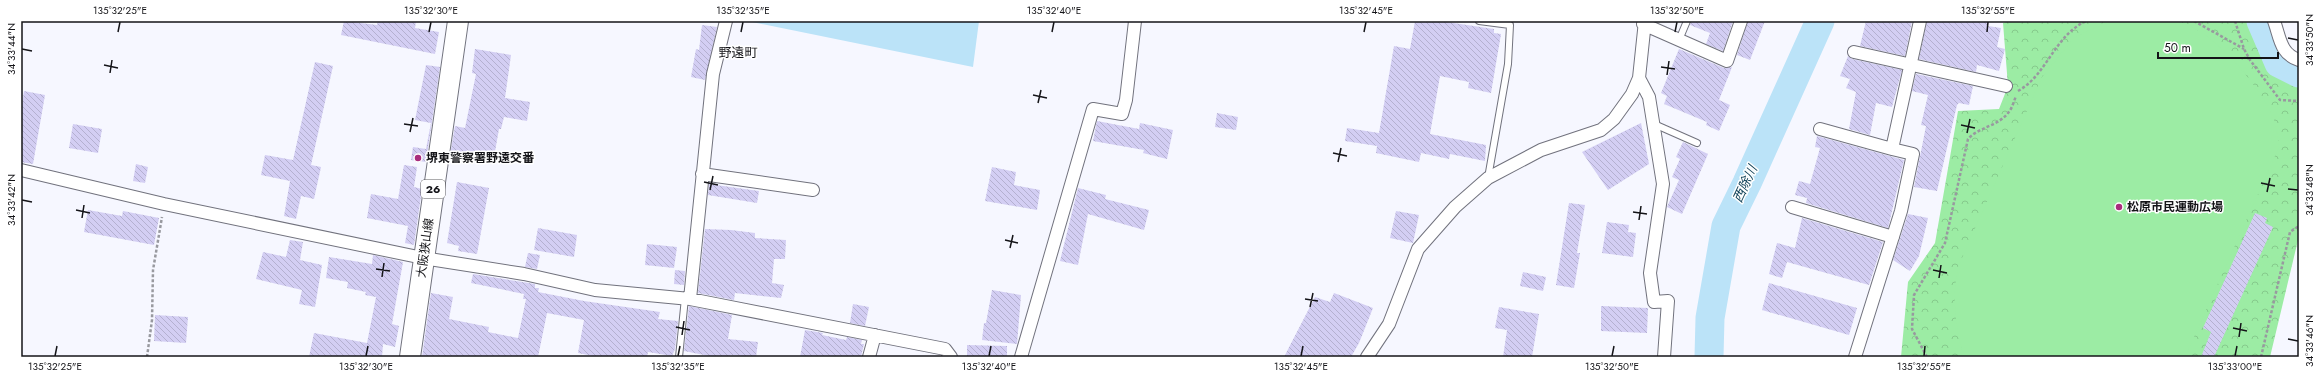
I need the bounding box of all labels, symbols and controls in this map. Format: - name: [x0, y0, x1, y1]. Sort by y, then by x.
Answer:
- text: 135°32'25"E: [93, 3, 147, 18]
- text: 135°32'30"E: [404, 3, 458, 18]
- text: 135°32'35"E: [716, 3, 770, 18]
- text: 135°32'40"E: [1027, 3, 1081, 18]
- text: 135°32'45"E: [1339, 3, 1393, 18]
- text: 135°32'50"E: [1650, 3, 1704, 18]
- text: 135°32'55"E: [1961, 3, 2015, 18]
- text: 34°33'50"N: [2302, 14, 2317, 66]
- text: 34°33'44"N: [4, 23, 19, 75]
- scale bar: [2158, 34, 2278, 60]
- text: 50 m: [2164, 39, 2191, 57]
- district label: 野遠町: [718, 43, 758, 62]
- place label: 堺東警察署野遠交番: [426, 149, 535, 167]
- marker: 堺東警察署野遠交番: [413, 153, 423, 163]
- water label: 西除川: [1728, 161, 1763, 206]
- text: 34°33'48"N: [2302, 164, 2317, 216]
- text: 34°33'42"N: [4, 174, 19, 226]
- road number: 26: [421, 180, 445, 198]
- place label: 松原市民運動広場: [2127, 198, 2223, 216]
- marker: 松原市民運動広場: [2114, 202, 2124, 212]
- street label: 大阪狭山線: [412, 217, 438, 279]
- text: 34°33'46"N: [2302, 315, 2317, 367]
- text: 135°32'25"E: [28, 359, 82, 374]
- text: 135°32'30"E: [339, 359, 393, 374]
- text: 135°32'35"E: [651, 359, 705, 374]
- text: 135°32'40"E: [962, 359, 1016, 374]
- text: 135°32'45"E: [1274, 359, 1328, 374]
- text: 135°32'50"E: [1585, 359, 1639, 374]
- text: 135°32'55"E: [1897, 359, 1951, 374]
- text: 135°33'00"E: [2208, 359, 2262, 374]

